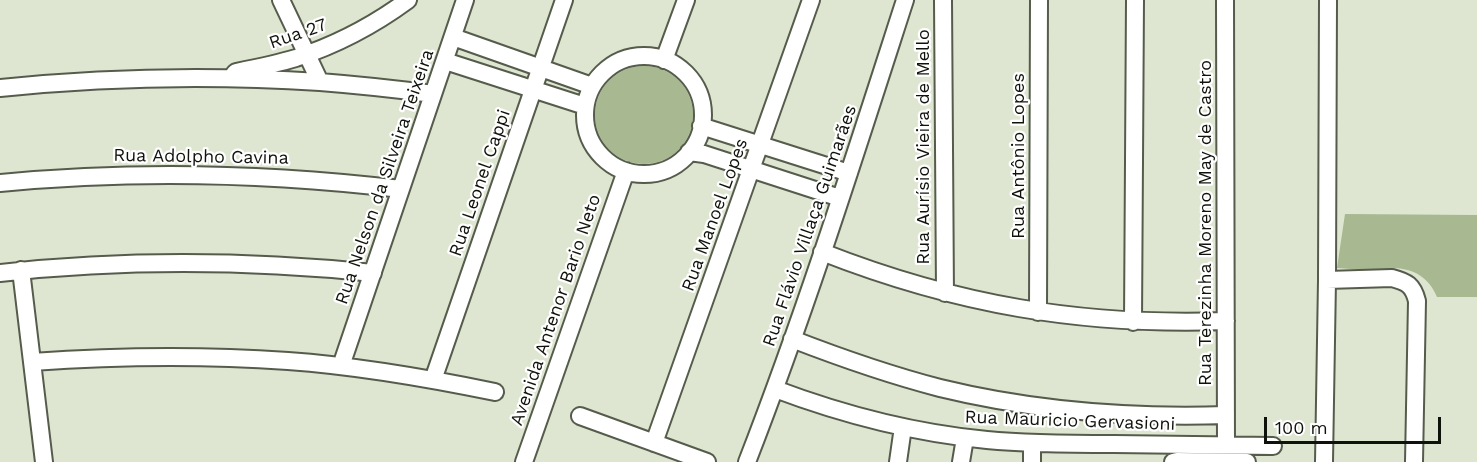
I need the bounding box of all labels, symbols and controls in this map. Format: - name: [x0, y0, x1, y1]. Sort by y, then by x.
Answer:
- street label: Rua 27: [266, 14, 330, 54]
- street label: Rua Aurísio Vieira de Mello: [913, 29, 935, 265]
- street label: Rua Nelson da Silveira Teixeira: [331, 47, 439, 307]
- street label: Rua Terezinha Moreno May de Castro: [1195, 60, 1217, 386]
- street label: Rua Antônio Lopes: [1008, 73, 1030, 239]
- street label: Rua Flávio Villaça Guimarães: [758, 102, 862, 350]
- street label: Rua Leonel Cappi: [445, 107, 515, 259]
- street label: Rua Manoel Lopes: [677, 136, 753, 294]
- street label: Rua Adolpho Cavina: [113, 145, 289, 169]
- street label: Avenida Antenor Bario Neto: [506, 191, 606, 429]
- scale bar: [1267, 405, 1444, 443]
- street label: Rua Mauricio Gervasioni: [964, 407, 1176, 435]
- text: 100 m: [1275, 417, 1328, 438]

